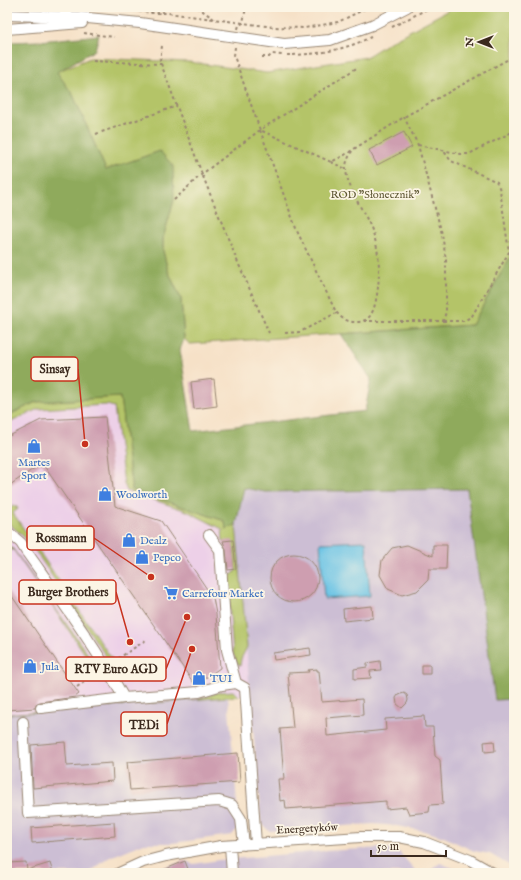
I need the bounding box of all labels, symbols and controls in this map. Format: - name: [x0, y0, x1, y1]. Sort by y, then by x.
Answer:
- north arrow: [459, 22, 499, 62]
- text: N: [463, 37, 477, 48]
- park label: ROD "Słonecznik": [330, 188, 420, 202]
- callout: Sinsay: [31, 357, 78, 381]
- text: Sinsay: [40, 362, 72, 378]
- shop icon: Martes Sport: [26, 438, 42, 454]
- place label: Martes Sport: [18, 456, 50, 483]
- shop icon: Woolworth: [97, 486, 113, 502]
- place label: Woolworth: [116, 488, 167, 502]
- callout: Rossmann: [27, 526, 94, 550]
- text: Rossmann: [35, 531, 87, 546]
- shop icon: Dealz: [121, 532, 137, 548]
- place label: Dealz: [140, 534, 167, 548]
- shop icon: Pepco: [134, 549, 150, 565]
- place label: Pepco: [153, 551, 181, 565]
- callout: Burger Brothers: [19, 580, 116, 604]
- text: Burger Brothers: [27, 585, 109, 601]
- supermarket icon: Carrefour Market: [163, 585, 179, 601]
- place label: Carrefour Market: [182, 587, 264, 601]
- callout: RTV Euro AGD: [66, 657, 166, 681]
- shop icon: Jula: [22, 658, 38, 674]
- place label: Jula: [39, 660, 59, 674]
- text: RTV Euro AGD: [74, 662, 158, 677]
- shop icon: TUI: [191, 670, 207, 686]
- place label: TUI: [210, 672, 232, 686]
- callout: TEDi: [121, 712, 167, 736]
- text: TEDi: [128, 718, 160, 733]
- street label: Energetyków: [276, 820, 339, 838]
- scale bar: [371, 832, 446, 858]
- text: 50 m: [377, 839, 399, 854]

